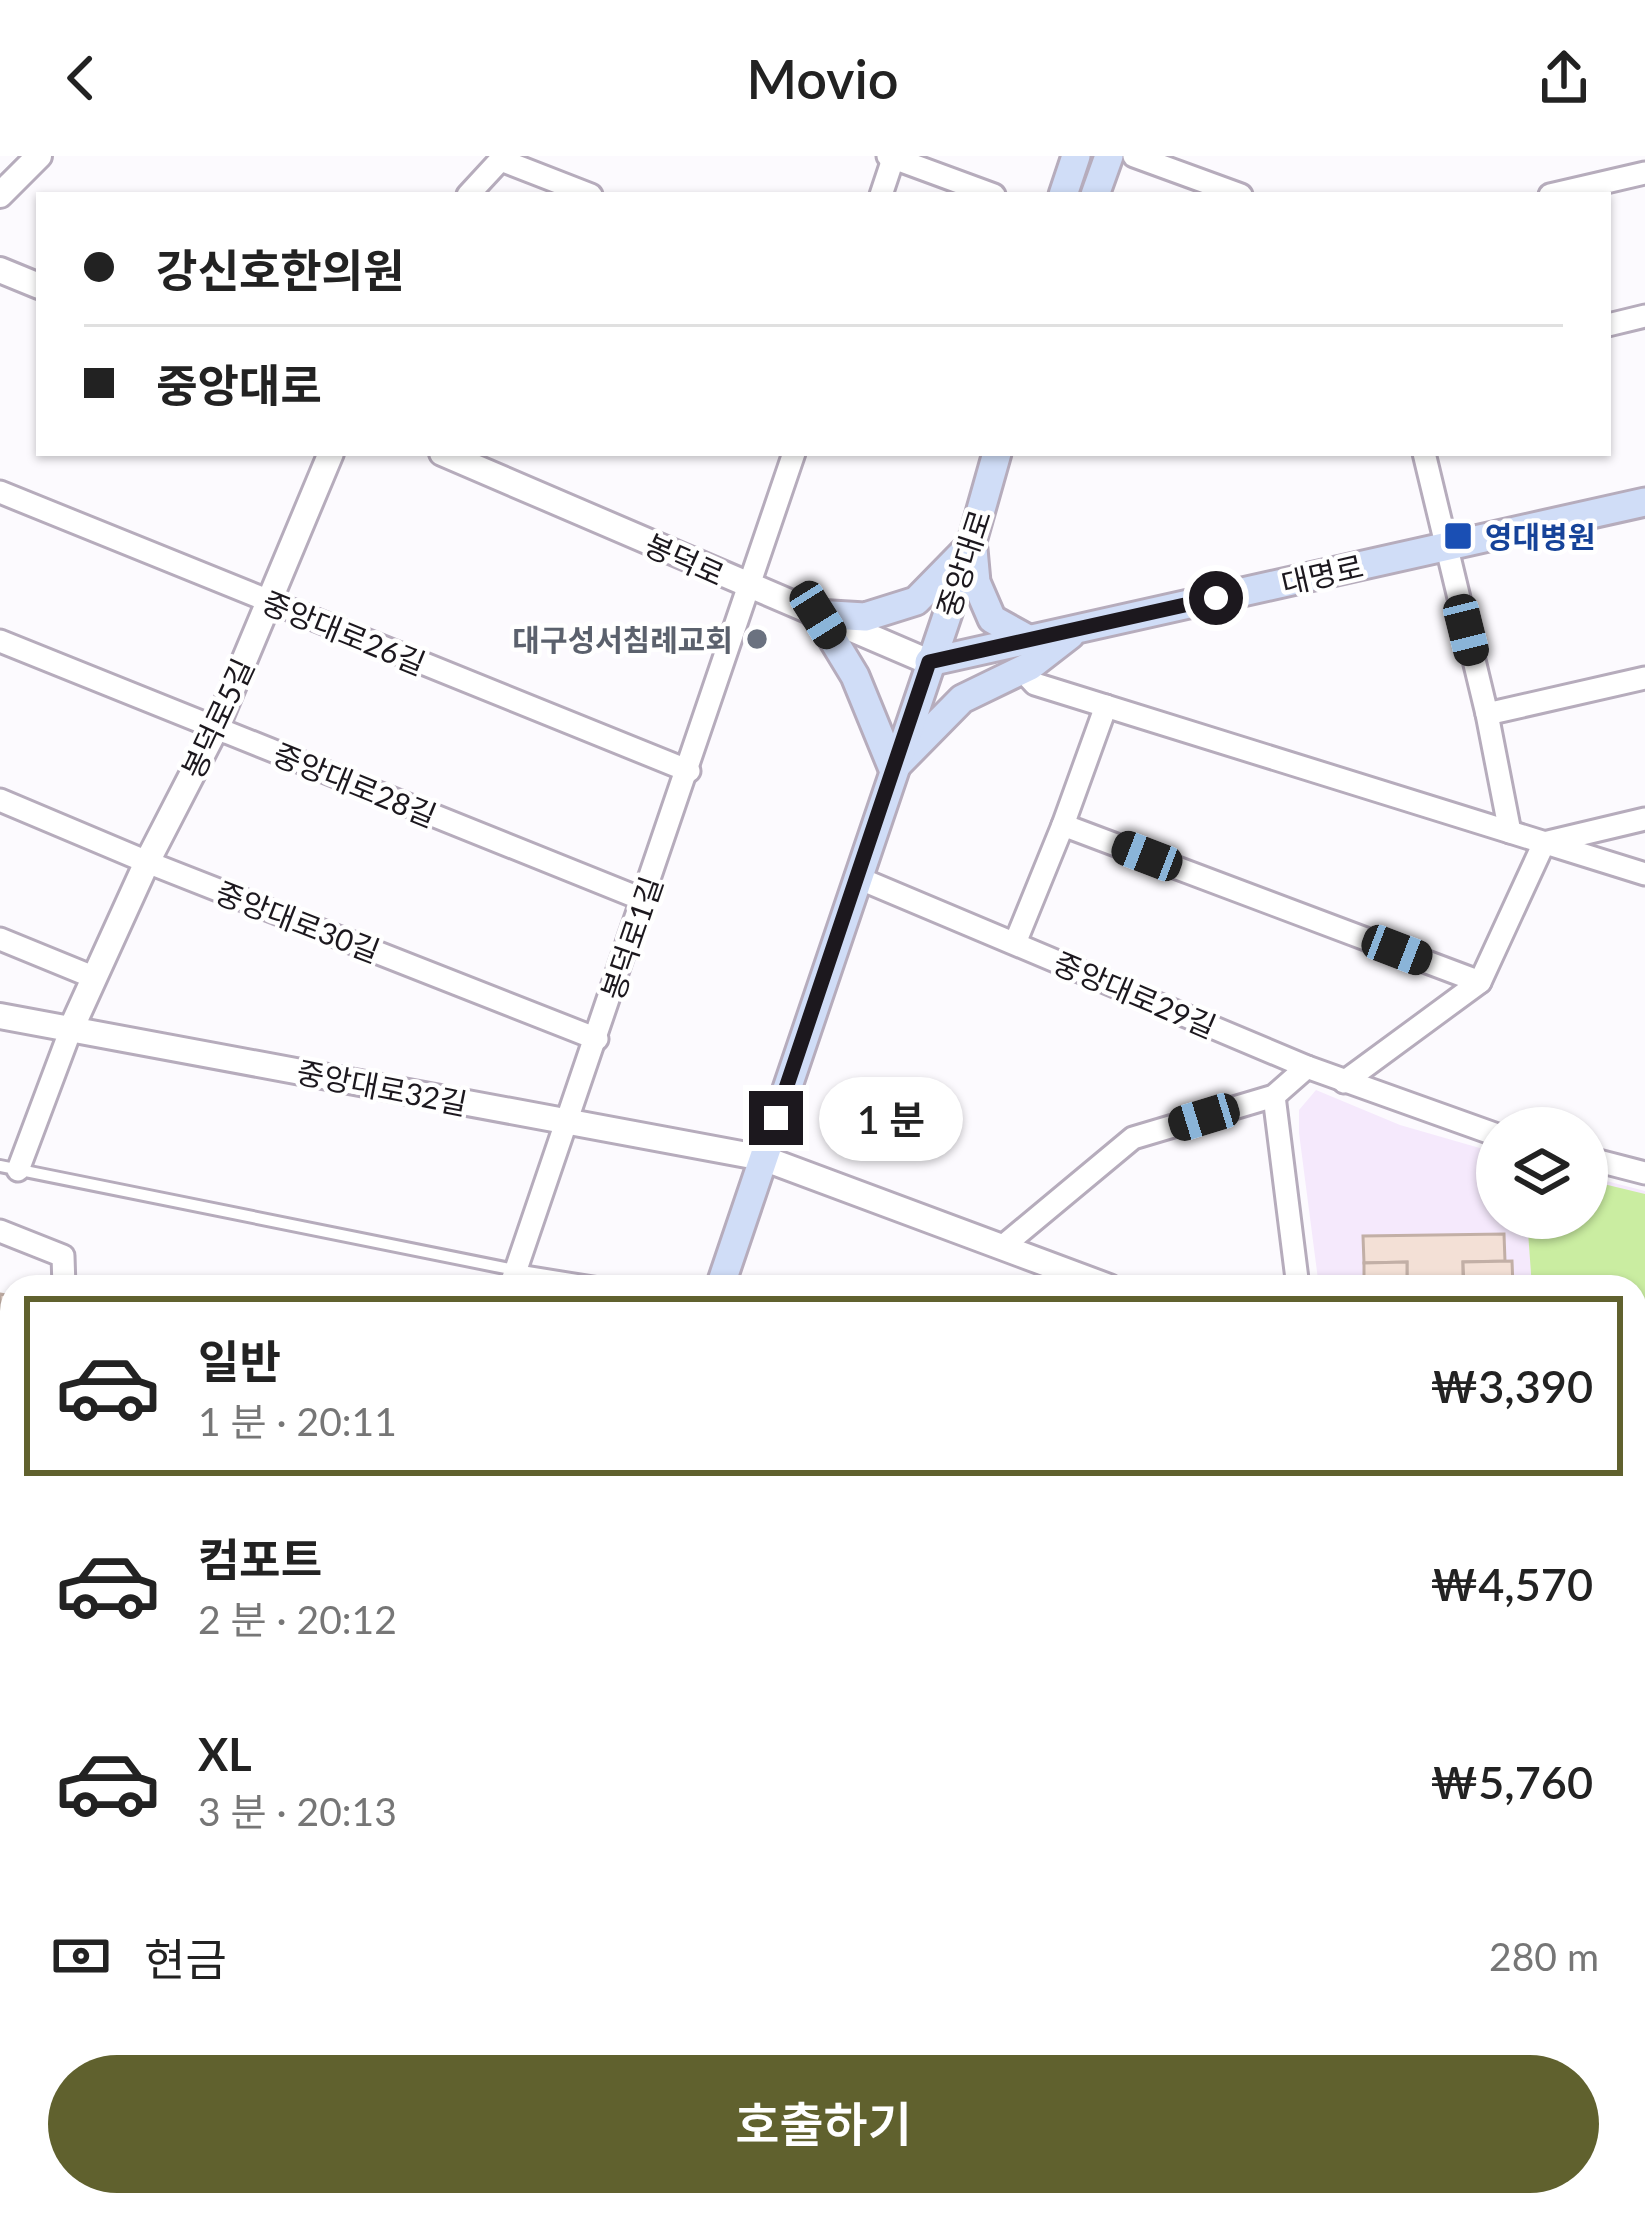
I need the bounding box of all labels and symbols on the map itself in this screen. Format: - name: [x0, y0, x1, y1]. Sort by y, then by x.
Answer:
- street label: 중앙대로: [929, 505, 997, 621]
- place label: 영대병원: [1485, 518, 1595, 554]
- marker: 영대병원: [1442, 520, 1474, 552]
- street label: 봉덕로: [640, 526, 730, 592]
- street label: 대명로: [1278, 547, 1366, 601]
- route start: [1189, 571, 1243, 625]
- car: [784, 575, 852, 655]
- street label: 중앙대로26길: [257, 583, 431, 681]
- car: [1440, 591, 1492, 669]
- place label: 대구성서침례교회: [512, 621, 733, 657]
- marker: 대구성서침례교회: [744, 626, 770, 652]
- street label: 봉덕로5길: [174, 652, 260, 784]
- street label: 중앙대로28길: [268, 735, 442, 833]
- car: [1107, 826, 1187, 886]
- street label: 봉덕로1길: [593, 872, 669, 1004]
- street label: 중앙대로30길: [211, 873, 385, 969]
- car: [1357, 920, 1437, 980]
- street label: 중앙대로29길: [1048, 944, 1222, 1044]
- street label: 중앙대로32길: [294, 1053, 470, 1121]
- callout: 1 분: [818, 1076, 962, 1160]
- car: [1164, 1089, 1244, 1145]
- route end: [749, 1091, 803, 1145]

